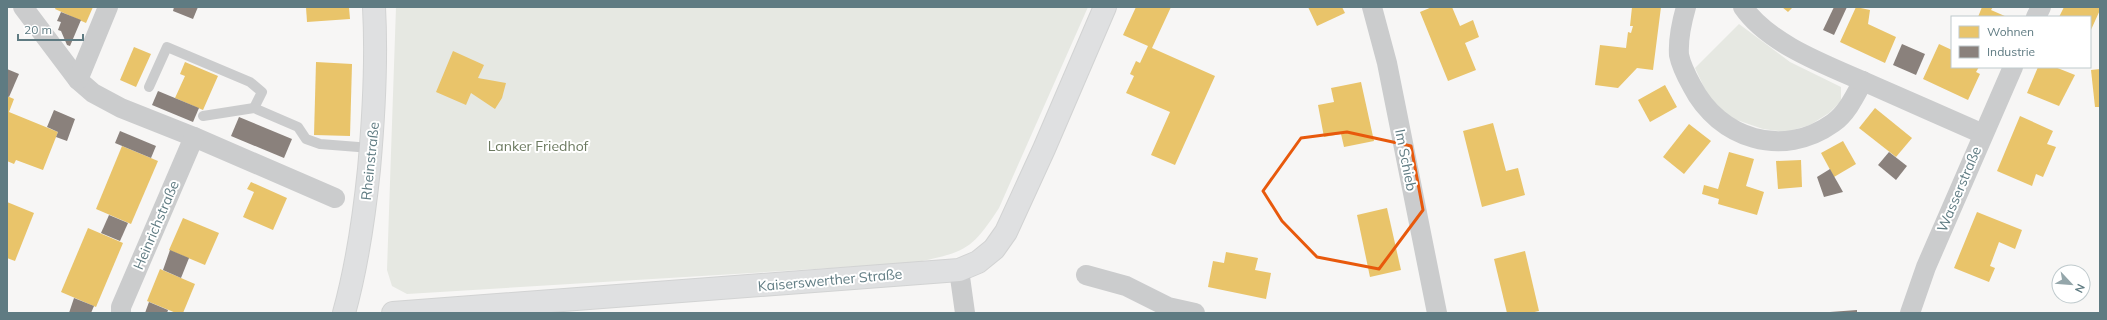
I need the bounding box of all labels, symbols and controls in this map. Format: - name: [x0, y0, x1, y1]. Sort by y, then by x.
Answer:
- scale bar: [18, 16, 83, 42]
- legend: [1951, 16, 2091, 68]
- text: 20 m: [24, 22, 52, 37]
- text: Wohnen: [1987, 24, 2034, 39]
- text: Industrie: [1987, 44, 2035, 59]
- street label: Rheinstraße: [357, 121, 383, 201]
- street label: Im Schieb: [1391, 127, 1421, 193]
- park label: Lanker Friedhof: [488, 137, 589, 155]
- street label: Wasserstraße: [1933, 143, 1985, 235]
- street label: Heinrichstraße: [129, 178, 183, 272]
- north arrow: [2051, 264, 2091, 304]
- street label: Kaiserswerther Straße: [757, 265, 903, 295]
- text: N: [2072, 282, 2088, 295]

